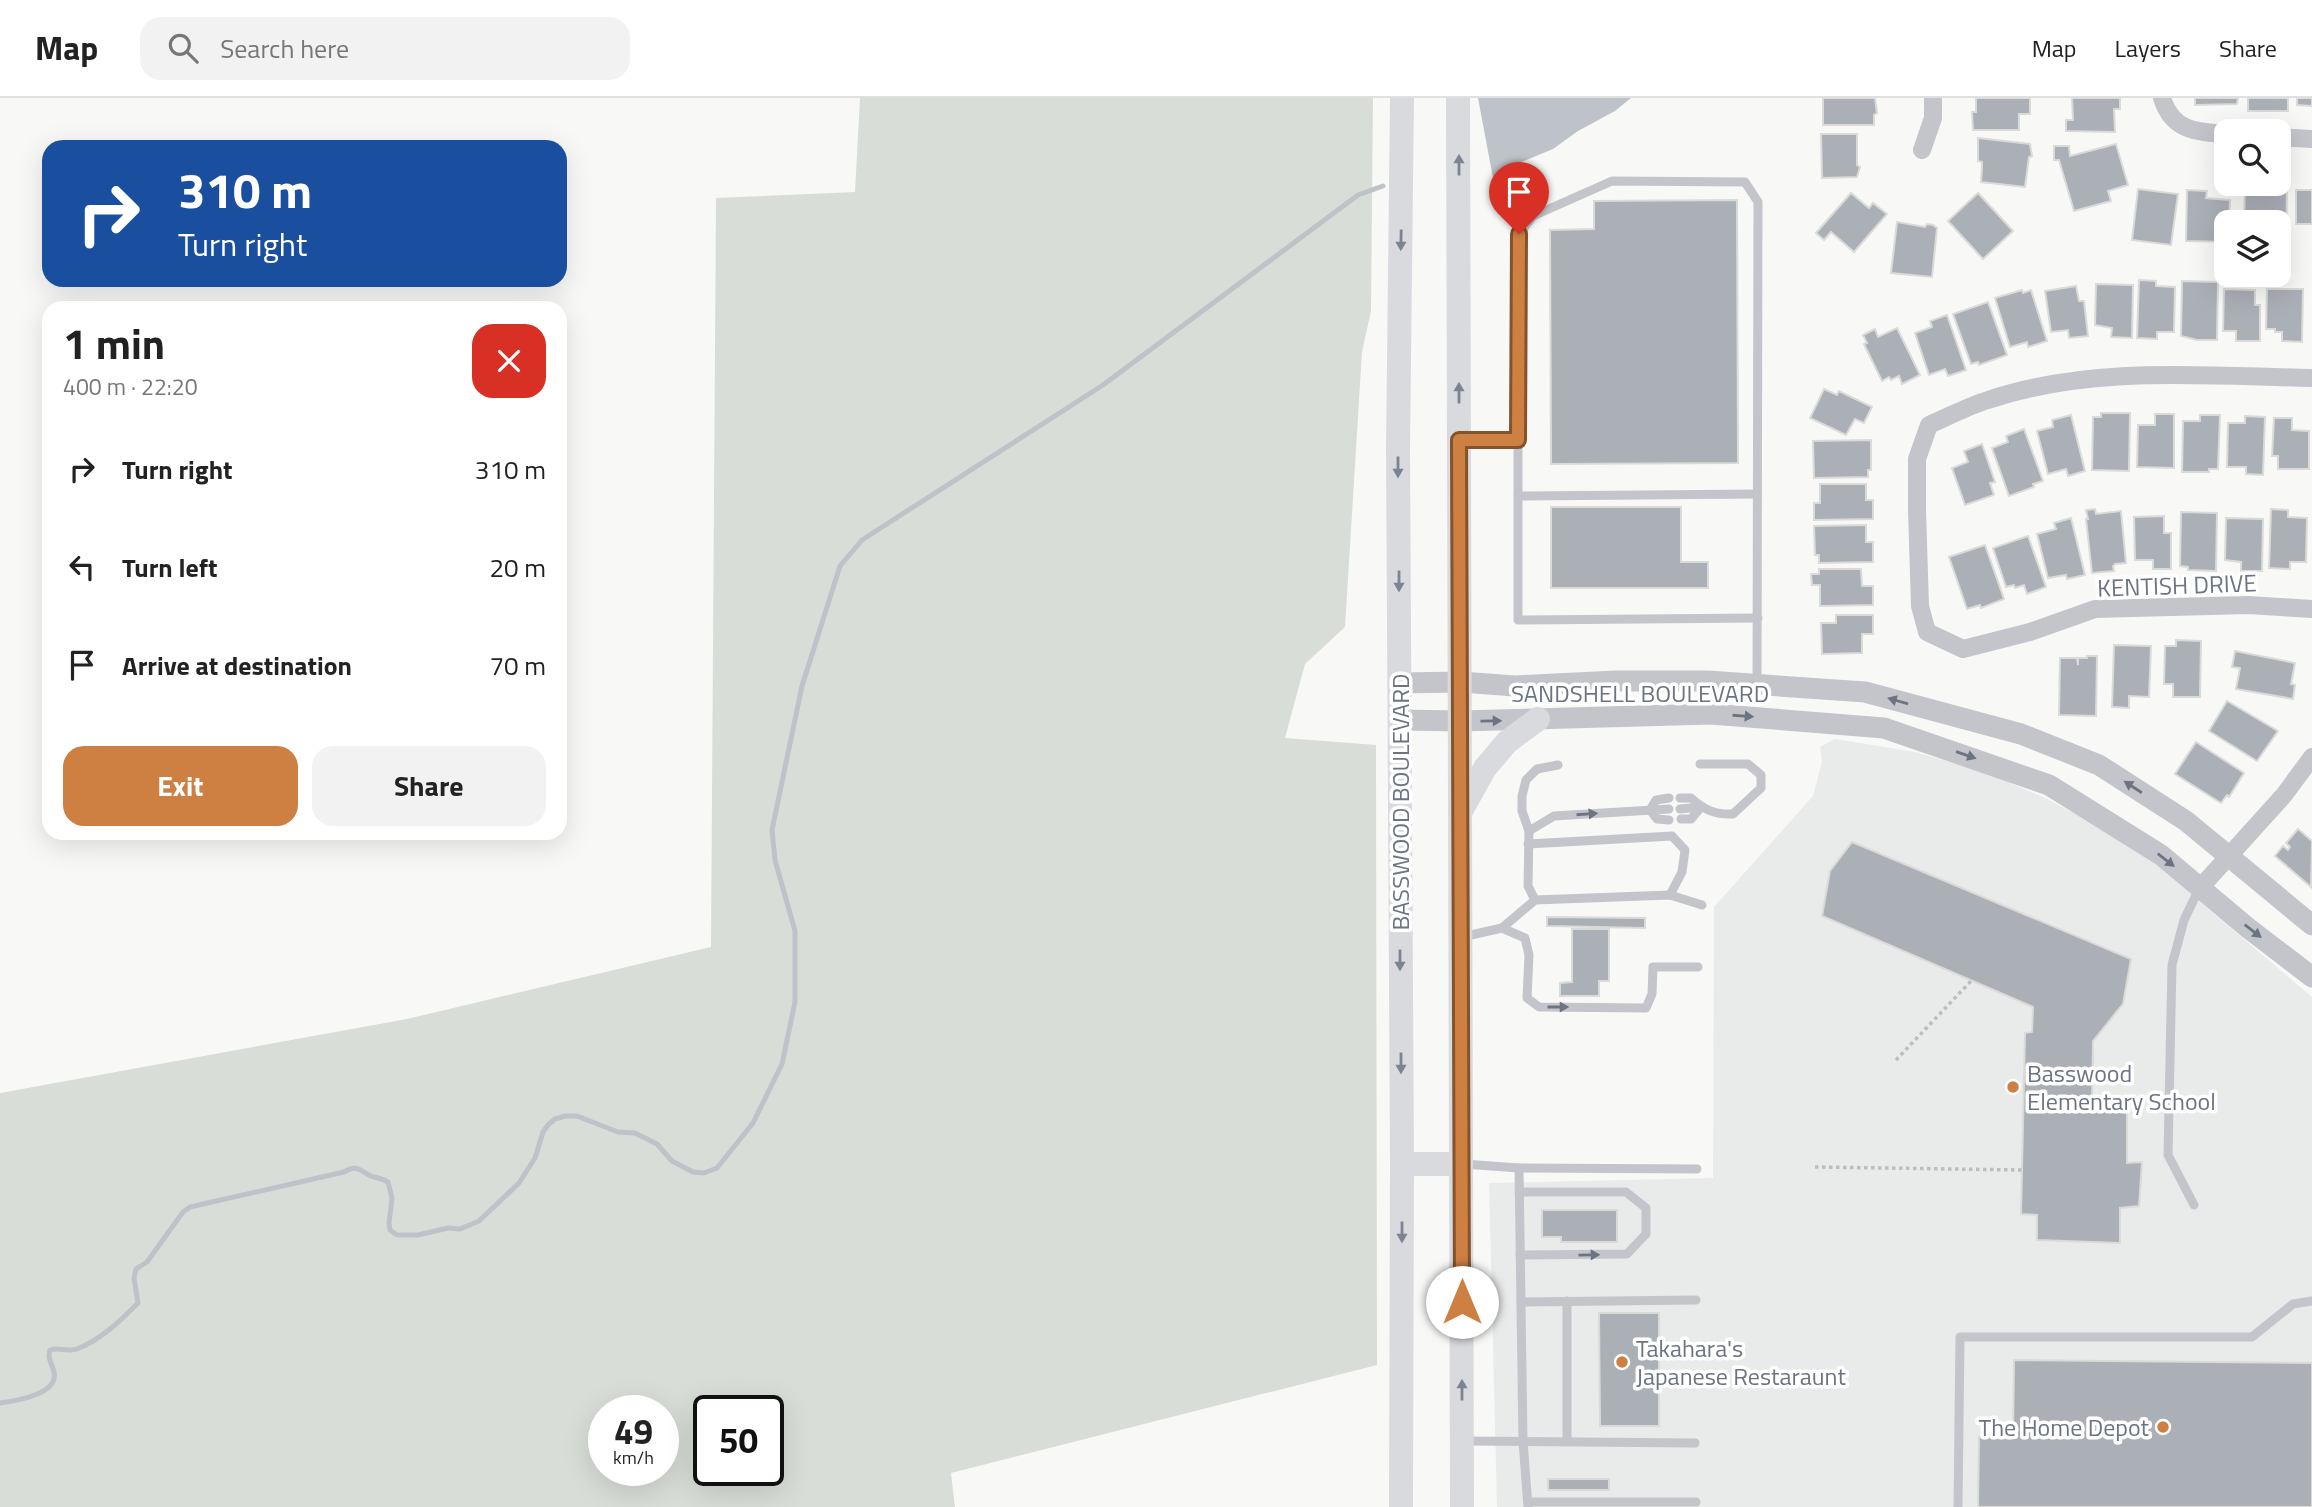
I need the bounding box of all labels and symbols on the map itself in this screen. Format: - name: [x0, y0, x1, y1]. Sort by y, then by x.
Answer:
- one-way arrow: [1453, 154, 1465, 176]
- pin: [1489, 162, 1549, 234]
- one-way arrow: [1395, 229, 1407, 251]
- one-way arrow: [1453, 382, 1465, 404]
- one-way arrow: [1392, 456, 1404, 478]
- street label: KENTISH DRIVE: [2097, 564, 2257, 606]
- one-way arrow: [1393, 570, 1405, 592]
- street label: BASSWOOD BOULEVARD: [1382, 673, 1418, 931]
- street label: SANDSHELL BOULEVARD: [1511, 675, 1769, 711]
- one-way arrow: [1886, 695, 1908, 706]
- one-way arrow: [1733, 711, 1755, 722]
- one-way arrow: [1481, 715, 1503, 726]
- one-way arrow: [1956, 750, 1977, 761]
- one-way arrow: [2123, 780, 2143, 793]
- one-way arrow: [1577, 808, 1599, 819]
- one-way arrow: [2157, 852, 2175, 867]
- one-way arrow: [2243, 924, 2261, 939]
- one-way arrow: [1394, 949, 1406, 971]
- one-way arrow: [1547, 1001, 1569, 1013]
- one-way arrow: [1395, 1053, 1407, 1075]
- place label: Basswood Elementary School: [2027, 1055, 2216, 1119]
- marker: Basswood Elementary School: [2005, 1079, 2021, 1095]
- one-way arrow: [1396, 1221, 1408, 1243]
- one-way arrow: [1578, 1249, 1600, 1260]
- position arrow: [1425, 1265, 1499, 1339]
- place label: Takahara's Japanese Restaraunt: [1636, 1330, 1846, 1394]
- marker: Takahara's Japanese Restaraunt: [1614, 1354, 1630, 1370]
- one-way arrow: [1456, 1379, 1468, 1401]
- speed limit sign: 50: [693, 1395, 784, 1486]
- place label: The Home Depot: [1979, 1409, 2150, 1445]
- marker: The Home Depot: [2155, 1419, 2171, 1435]

